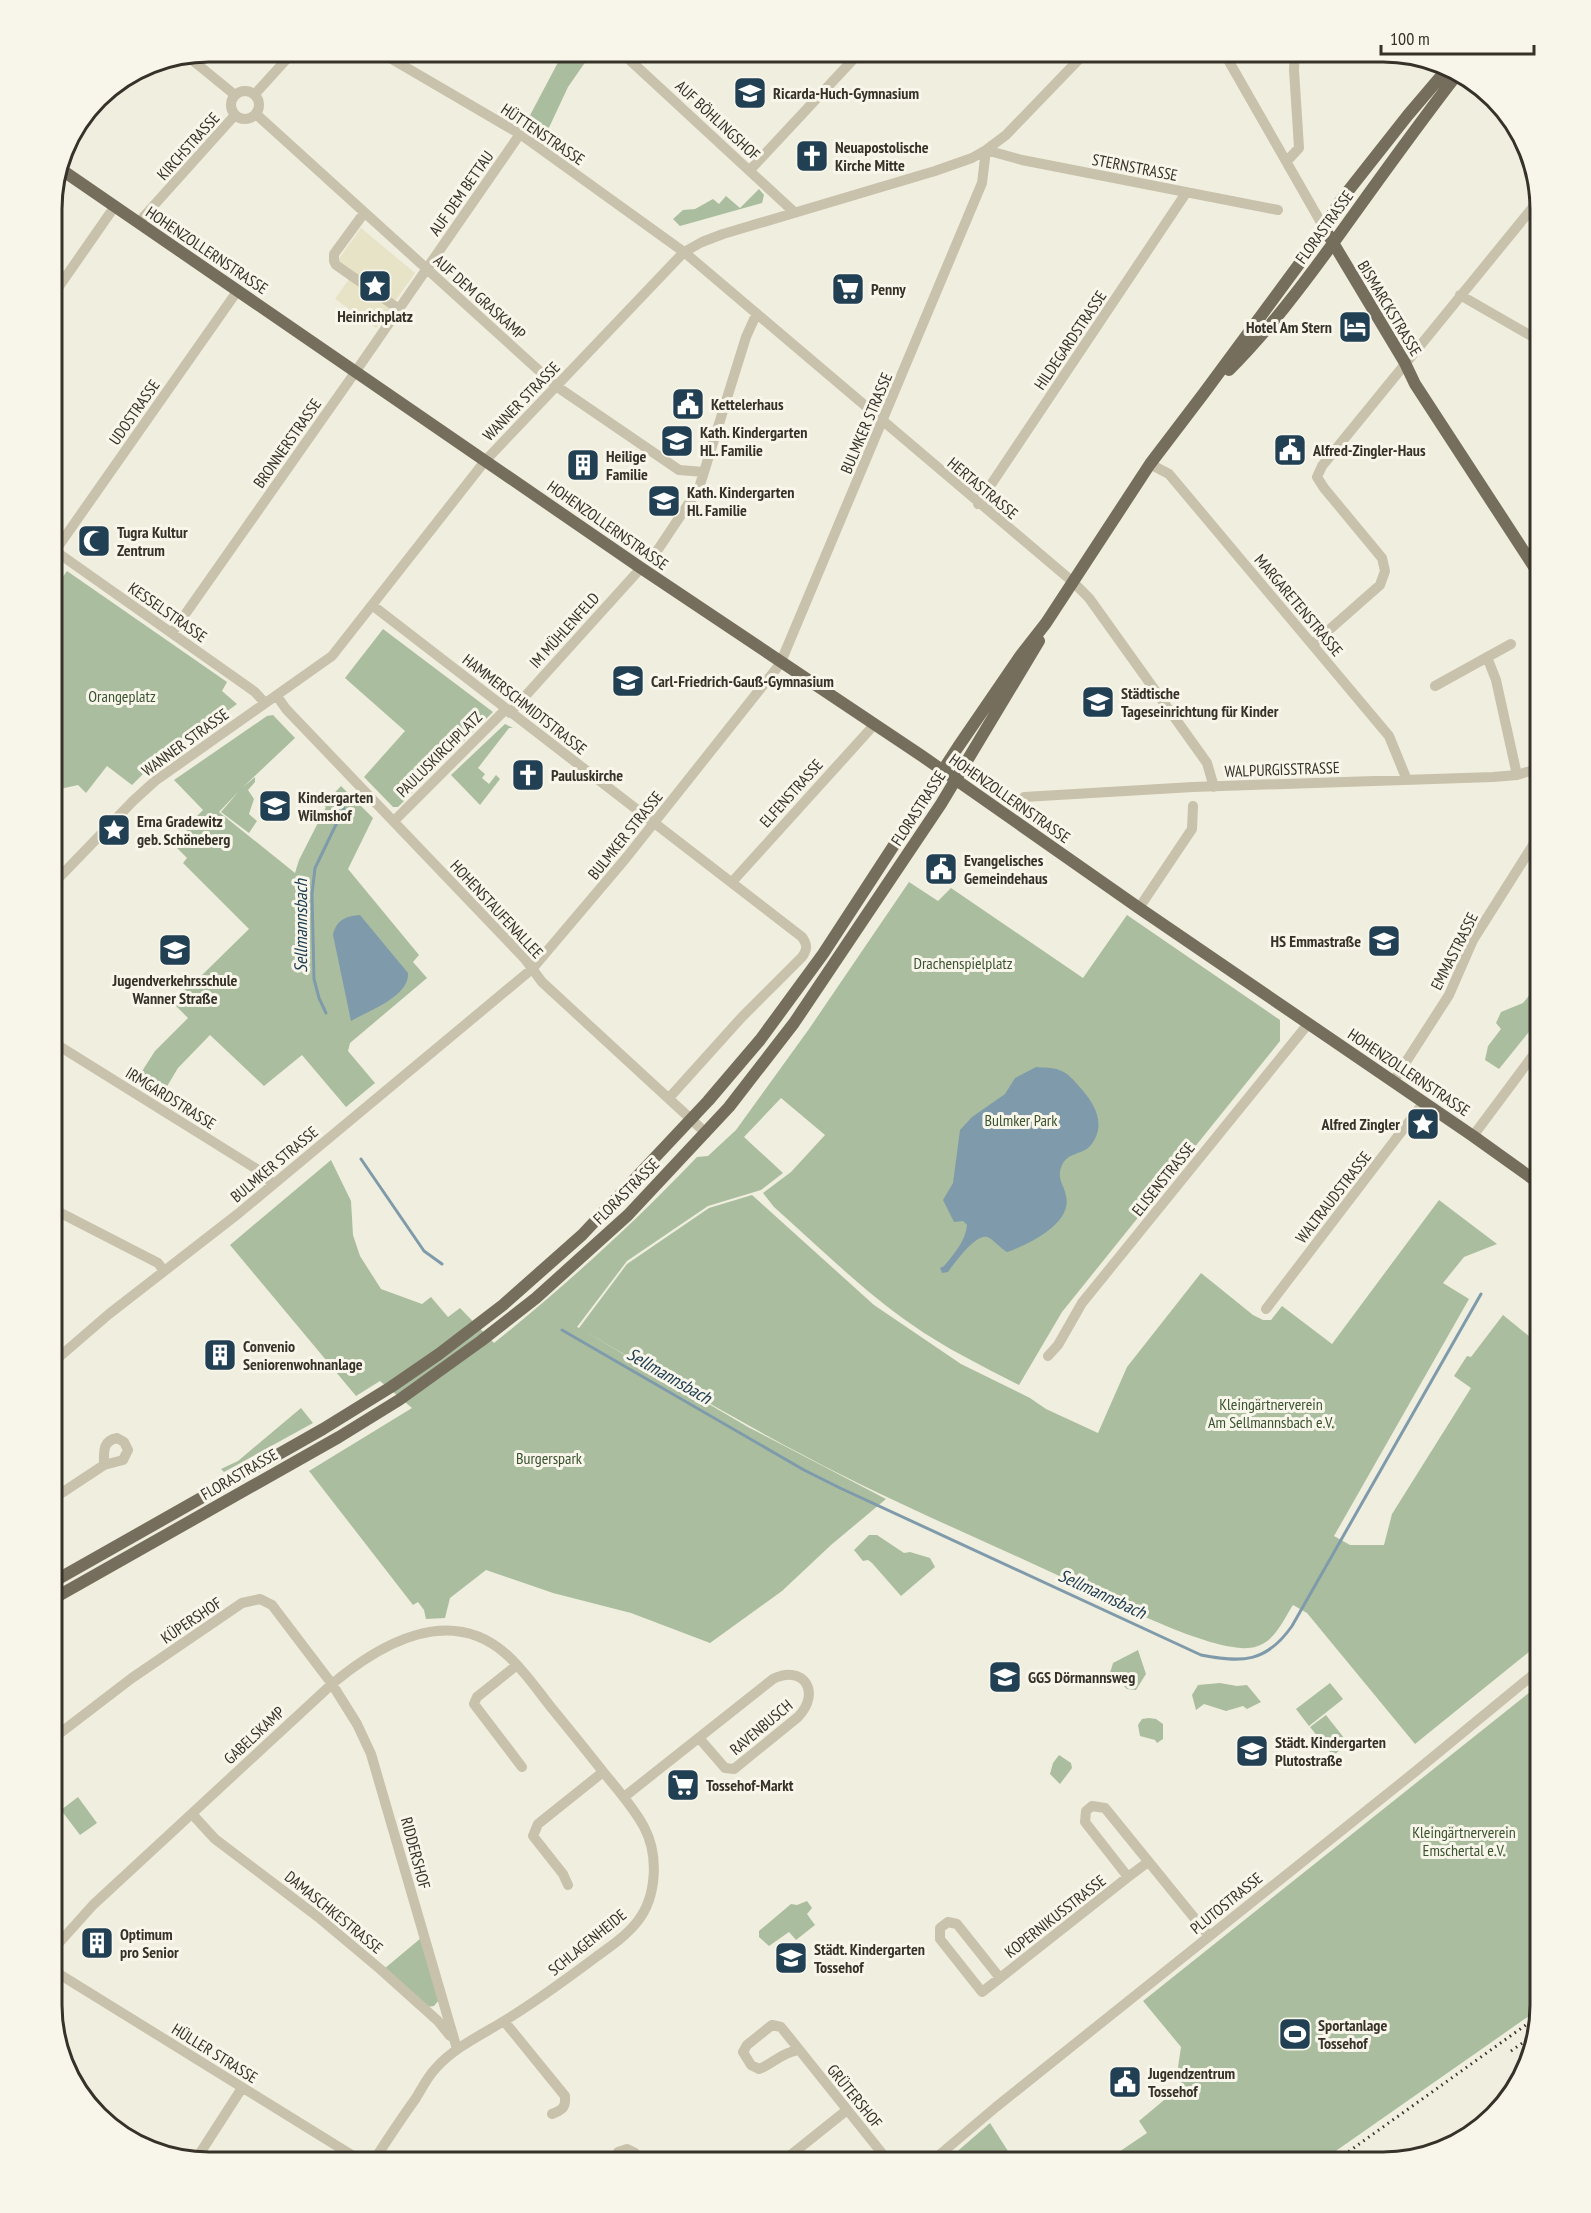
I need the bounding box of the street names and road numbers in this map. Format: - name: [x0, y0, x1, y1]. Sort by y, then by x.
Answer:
- street label: AUF BÖHLINGSHOF: [672, 76, 764, 164]
- street label: HÜTTENSTRASSE: [497, 99, 589, 169]
- street label: KIRCHSTRASSE: [152, 108, 224, 184]
- street label: AUF DEM BETTAU: [424, 147, 498, 239]
- street label: STERNSTRASSE: [1091, 149, 1180, 185]
- street label: FLORASTRASSE: [1291, 186, 1357, 267]
- street label: HOHENZOLLERNSTRASSE: [142, 202, 272, 298]
- street label: AUF DEM GRASKAMP: [430, 250, 530, 344]
- street label: BISMARCKSTRASSE: [1354, 257, 1426, 359]
- street label: HILDEGARDSTRASSE: [1030, 287, 1111, 393]
- street label: WANNER STRASSE: [478, 357, 564, 445]
- street label: BULMKER STRASSE: [836, 369, 896, 477]
- street label: UDOSTRASSE: [104, 375, 164, 448]
- street label: BRONNERSTRASSE: [249, 394, 325, 492]
- street label: HERTASTRASSE: [944, 453, 1022, 523]
- street label: HOHENZOLLERNSTRASSE: [544, 476, 672, 574]
- street label: MARGARETENSTRASSE: [1251, 550, 1348, 660]
- street label: KESSELSTRASSE: [125, 578, 211, 646]
- street label: IM MÜHLENFELD: [525, 588, 603, 672]
- street label: HAMMERSCHMIDTSTRASSE: [459, 649, 591, 759]
- street label: WANNER STRASSE: [138, 704, 232, 780]
- street label: PAULUSKIRCHPLATZ: [392, 707, 486, 801]
- street label: HOHENZOLLERNSTRASSE: [946, 749, 1074, 847]
- street label: ELFENSTRASSE: [755, 755, 827, 831]
- street label: WALPURGISSTRASSE: [1224, 757, 1340, 781]
- street label: FLORASTRASSE: [886, 767, 950, 849]
- street label: BULMKER STRASSE: [583, 787, 667, 883]
- street label: HOHENSTAUFENALLEE: [446, 856, 548, 962]
- street label: EMMASTRASSE: [1426, 909, 1482, 993]
- street label: HOHENZOLLERNSTRASSE: [1344, 1024, 1474, 1120]
- street label: IRMGARDSTRASSE: [122, 1062, 220, 1134]
- street label: BULMKER STRASSE: [226, 1122, 322, 1206]
- street label: ELISENSTRASSE: [1127, 1138, 1199, 1220]
- street label: WALTRAUDSTRASSE: [1291, 1147, 1375, 1247]
- street label: FLORASTRASSE: [589, 1154, 663, 1228]
- street label: FLORASTRASSE: [197, 1444, 281, 1504]
- street label: KÜPERSHOF: [157, 1592, 225, 1648]
- street label: RAVENBUSCH: [726, 1695, 796, 1759]
- street label: GABELSKAMP: [219, 1702, 289, 1768]
- street label: RIDDERSHOF: [397, 1815, 435, 1891]
- street label: DAMASCHKESTRASSE: [281, 1866, 387, 1958]
- street label: PLUTOSTRASSE: [1186, 1868, 1266, 1938]
- street label: KOPERNIKUSSTRASSE: [1000, 1870, 1110, 1962]
- street label: SCHLAGENHEIDE: [544, 1904, 630, 1980]
- street label: HÜLLER STRASSE: [168, 2019, 262, 2087]
- street label: GRÜTERSHOF: [823, 2060, 887, 2132]

